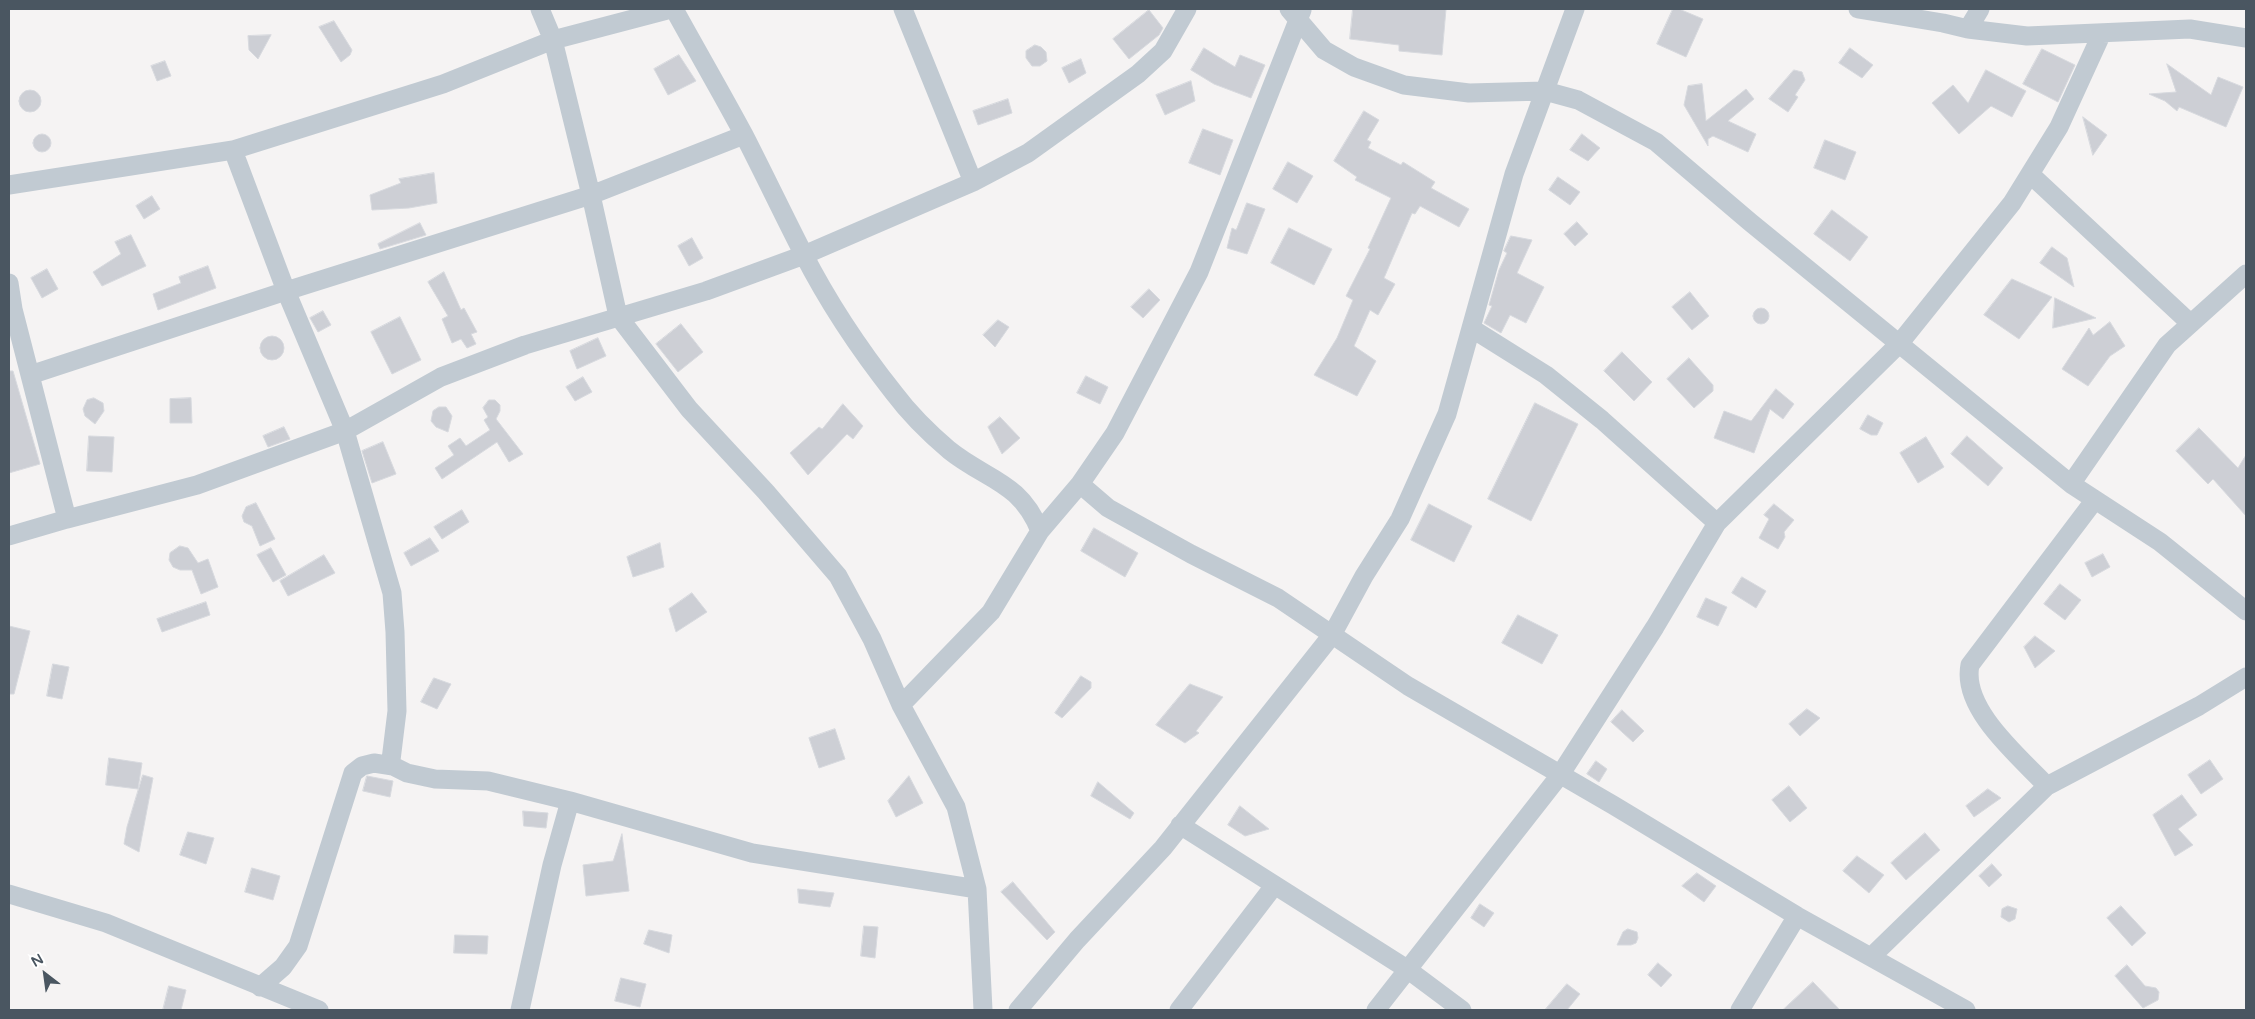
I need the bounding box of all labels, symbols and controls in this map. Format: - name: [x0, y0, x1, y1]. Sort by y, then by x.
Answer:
- north arrow: [20, 949, 70, 999]
- text: N: [28, 950, 46, 971]

